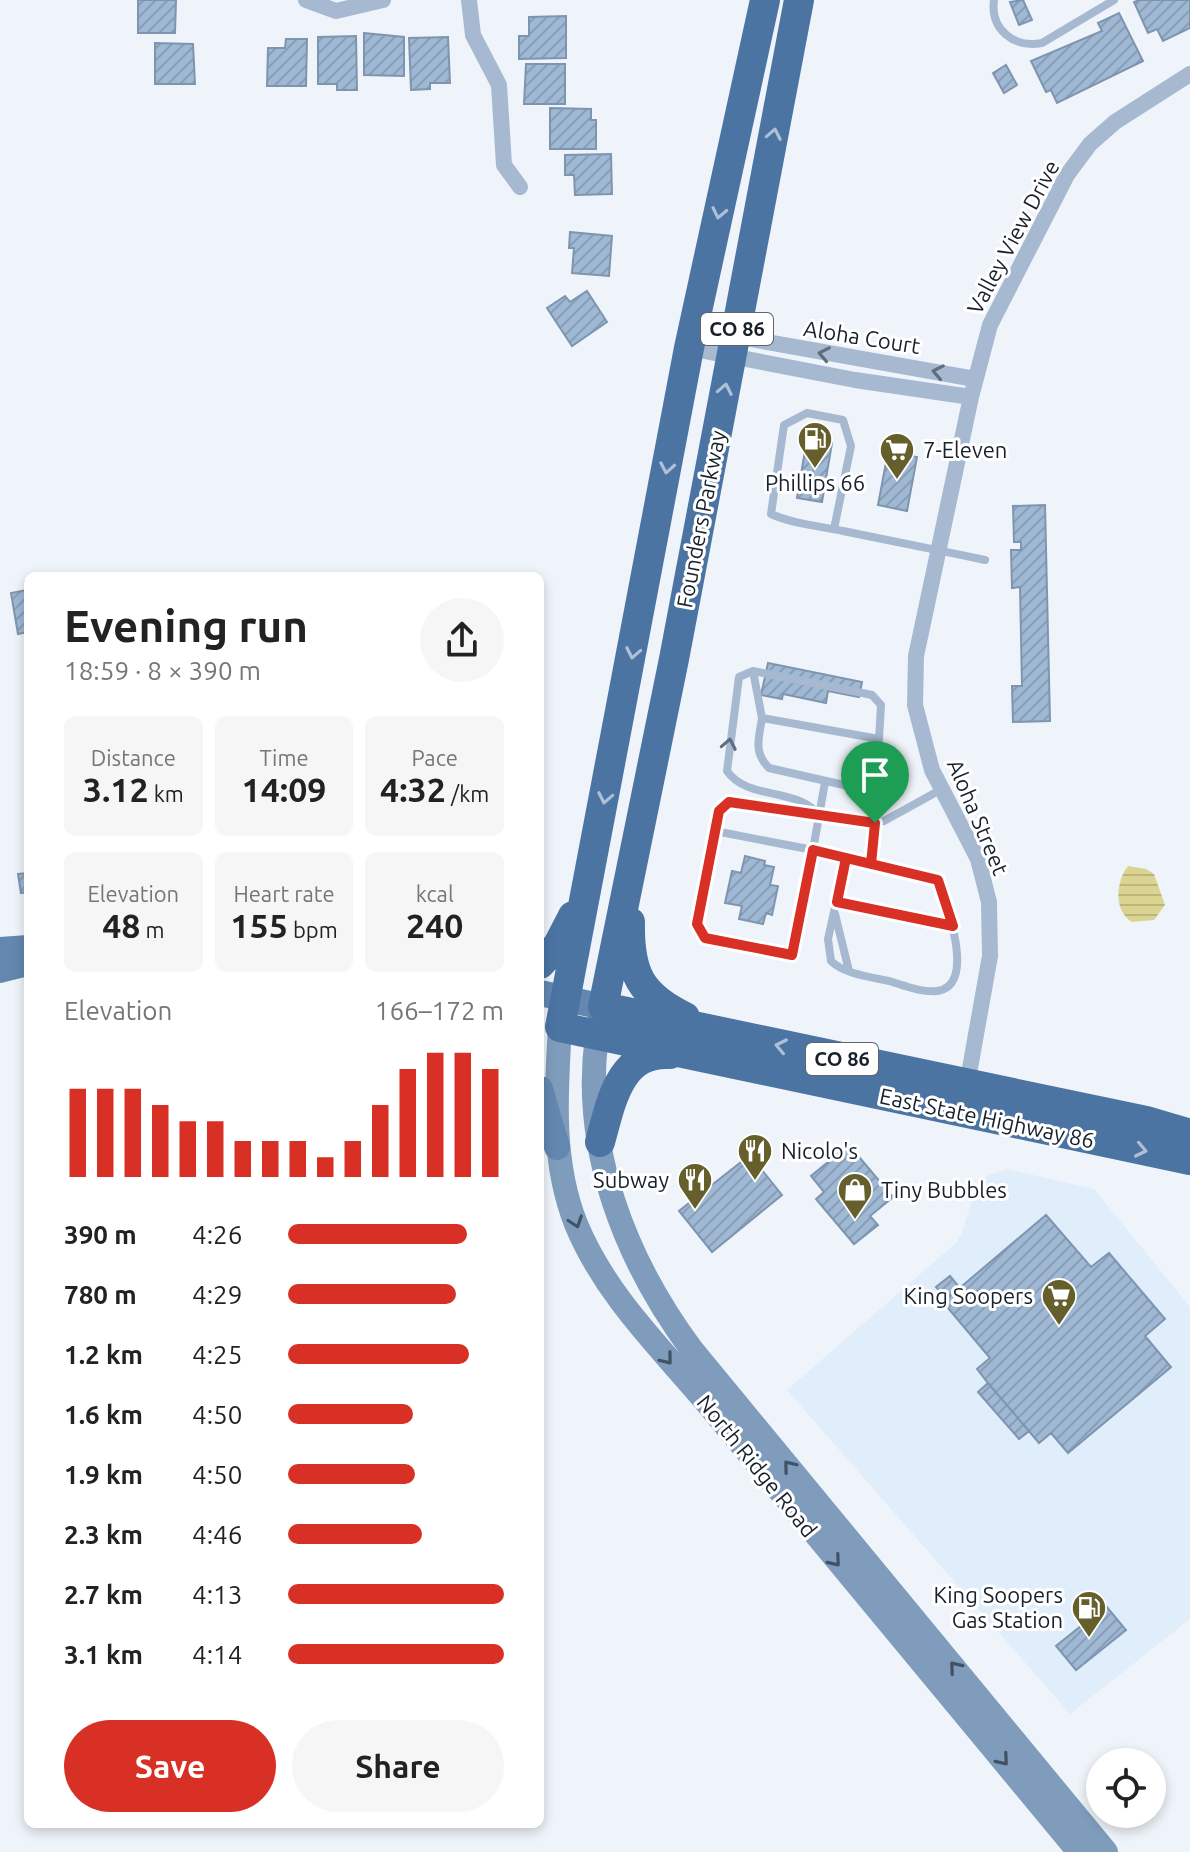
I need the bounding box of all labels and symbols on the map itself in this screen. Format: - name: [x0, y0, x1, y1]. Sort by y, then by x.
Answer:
- one-way arrow: [764, 127, 781, 141]
- street label: Valley View Drive: [961, 156, 1064, 318]
- one-way arrow: [711, 206, 728, 219]
- road number: CO 86: [701, 313, 773, 345]
- street label: Aloha Court: [802, 315, 923, 358]
- one-way arrow: [817, 346, 831, 363]
- one-way arrow: [932, 364, 945, 381]
- one-way arrow: [716, 383, 733, 396]
- fuel station icon: Phillips 66: [796, 420, 834, 470]
- street label: Founders Parkway: [671, 428, 730, 610]
- supermarket icon: 7-Eleven: [878, 431, 916, 481]
- place label: 7-Eleven: [923, 437, 1007, 462]
- one-way arrow: [660, 461, 677, 475]
- place label: Phillips 66: [765, 470, 865, 495]
- one-way arrow: [625, 646, 642, 660]
- one-way arrow: [720, 738, 737, 751]
- pin: [841, 741, 909, 823]
- street label: Aloha Street: [943, 755, 1014, 879]
- one-way arrow: [597, 791, 614, 804]
- one-way arrow: [774, 1039, 788, 1056]
- road number: CO 86: [806, 1043, 878, 1075]
- street label: East State Highway 86: [878, 1083, 1097, 1152]
- restaurant icon: Nicolo's: [736, 1132, 774, 1182]
- place label: Nicolo's: [781, 1138, 858, 1163]
- one-way arrow: [1135, 1140, 1148, 1157]
- restaurant icon: Subway: [676, 1161, 714, 1211]
- place label: Subway: [593, 1167, 669, 1192]
- shop icon: Tiny Bubbles: [836, 1171, 874, 1221]
- place label: Tiny Bubbles: [881, 1177, 1007, 1202]
- one-way arrow: [567, 1214, 583, 1228]
- supermarket icon: King Soopers: [1040, 1277, 1078, 1327]
- place label: King Soopers: [903, 1283, 1033, 1308]
- one-way arrow: [657, 1350, 672, 1364]
- street label: North Ridge Road: [692, 1390, 822, 1542]
- one-way arrow: [784, 1461, 799, 1475]
- one-way arrow: [825, 1552, 840, 1566]
- place label: King Soopers Gas Station: [933, 1582, 1063, 1632]
- fuel station icon: King Soopers Gas Station: [1070, 1589, 1108, 1639]
- one-way arrow: [950, 1662, 965, 1677]
- one-way arrow: [993, 1751, 1008, 1765]

